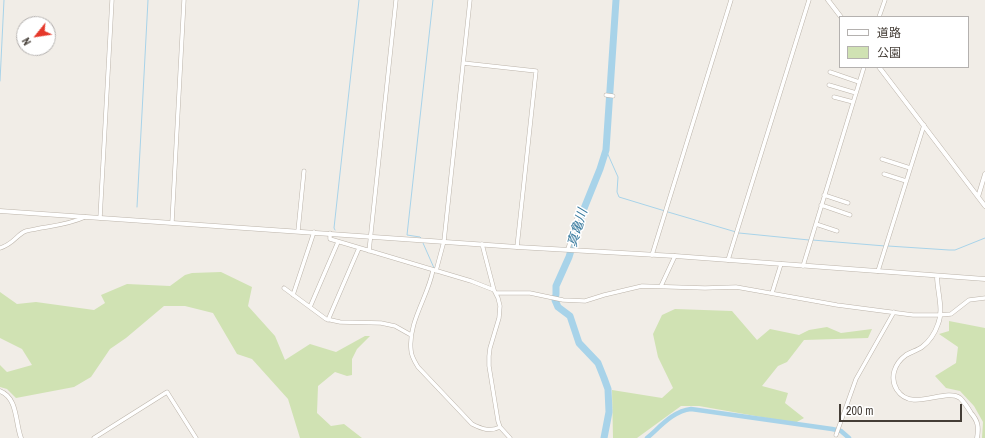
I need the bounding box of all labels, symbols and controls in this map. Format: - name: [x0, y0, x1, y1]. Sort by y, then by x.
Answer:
- north arrow: [16, 16, 56, 56]
- legend: [839, 16, 969, 68]
- text: 道路: [877, 25, 901, 41]
- text: N: [19, 35, 34, 48]
- text: 公園: [877, 45, 901, 61]
- water label: 真亀川: [565, 207, 591, 249]
- scale bar: [841, 396, 964, 422]
- text: 200 m: [846, 403, 873, 419]

